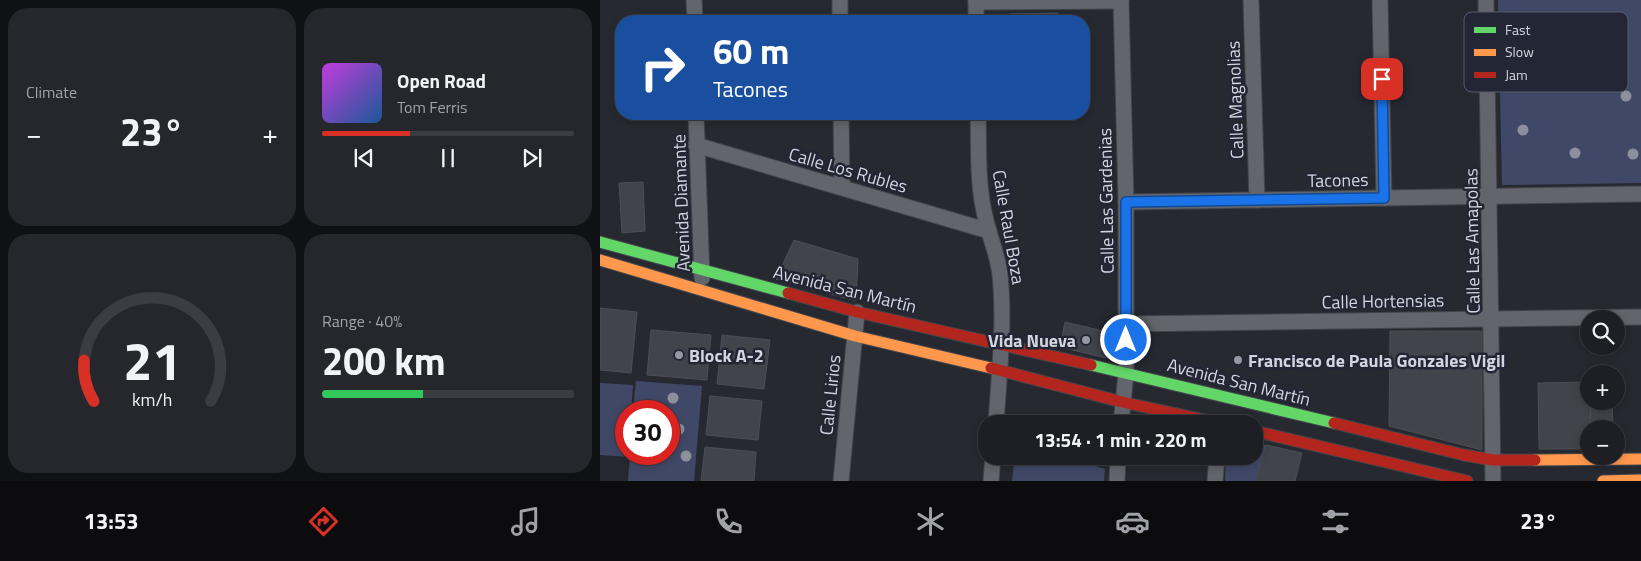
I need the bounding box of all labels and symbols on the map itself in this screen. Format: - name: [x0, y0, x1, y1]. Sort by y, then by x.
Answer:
- legend: [1464, 12, 1628, 92]
- text: Fast: [1505, 19, 1530, 40]
- street label: Calle Magnolias: [1219, 40, 1251, 160]
- text: Slow: [1505, 41, 1534, 62]
- pin: [1361, 58, 1403, 100]
- text: Jam: [1505, 64, 1528, 85]
- street label: Calle Las Gardenias: [1091, 128, 1121, 274]
- street label: Avenida Diamante: [665, 134, 697, 272]
- street label: Calle Los Rubles: [786, 140, 910, 200]
- street label: Tacones: [1307, 166, 1369, 194]
- street label: Calle Raul Boza: [986, 168, 1032, 286]
- street label: Calle Las Amapolas: [1457, 168, 1487, 314]
- street label: Avenida San Martín: [771, 258, 919, 320]
- street label: Calle Hortensias: [1321, 286, 1445, 316]
- position arrow: [1099, 313, 1151, 365]
- place label: Vida Nueva: [988, 327, 1076, 354]
- marker: Vida Nueva: [1080, 334, 1092, 346]
- place label: Block A-2: [689, 342, 764, 369]
- place label: Francisco de Paula Gonzales Vigil: [1248, 347, 1505, 374]
- marker: Block A-2: [673, 349, 685, 361]
- street label: Avenida San Martín: [1165, 351, 1313, 413]
- street label: Calle Lirios: [812, 353, 848, 437]
- marker: Francisco de Paula Gonzales Vigil: [1232, 354, 1244, 366]
- speed limit sign: 30: [615, 400, 680, 465]

